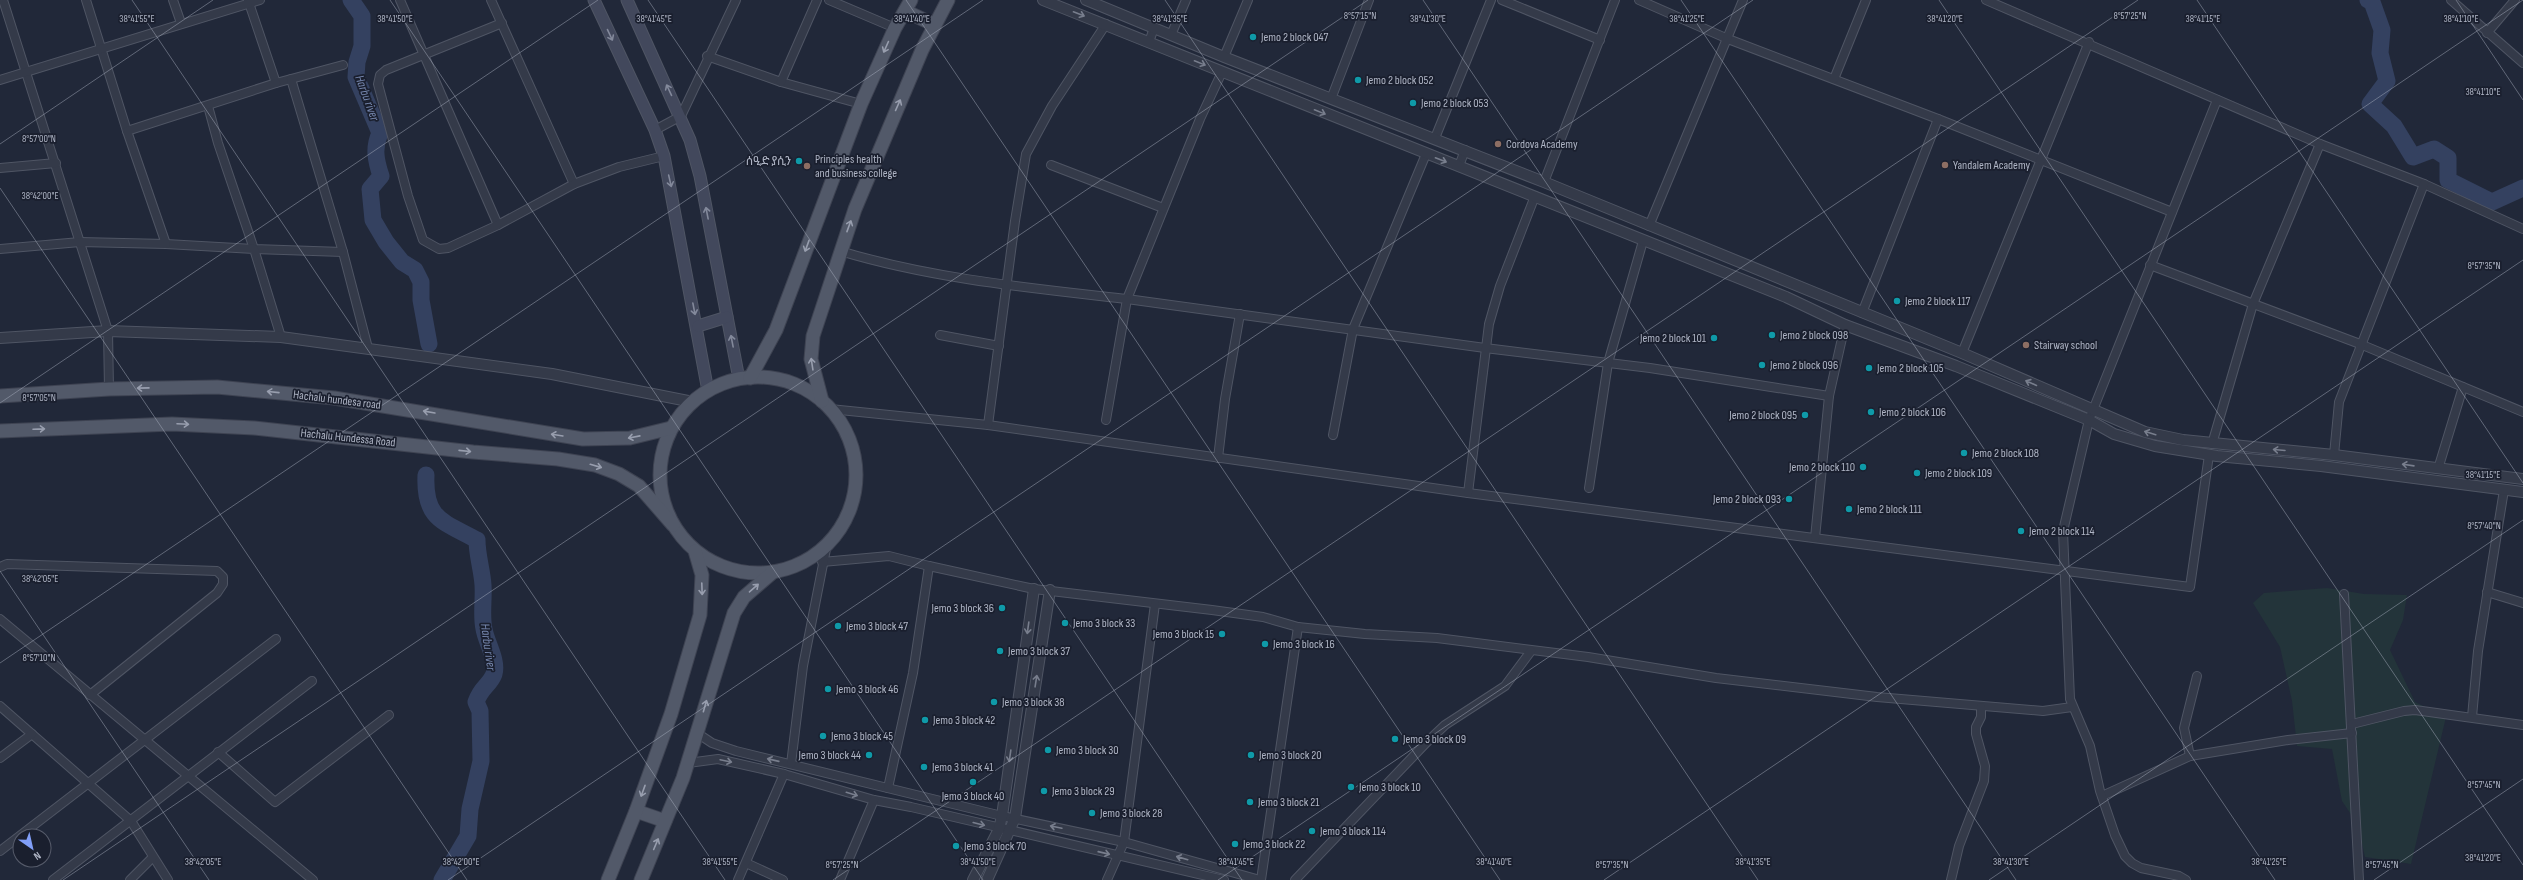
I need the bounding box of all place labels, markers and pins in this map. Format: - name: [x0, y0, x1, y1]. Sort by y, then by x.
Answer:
- place label: Jemo 2 block 047: [1260, 30, 1328, 45]
- marker: Jemo 2 block 047: [1248, 32, 1258, 42]
- place label: Jemo 2 block 052: [1365, 73, 1433, 88]
- marker: Jemo 2 block 052: [1353, 75, 1363, 85]
- place label: Jemo 2 block 053: [1420, 96, 1488, 111]
- marker: Jemo 2 block 053: [1408, 98, 1418, 108]
- place label: Cordova Academy: [1506, 137, 1578, 152]
- marker: Cordova Academy: [1493, 139, 1503, 149]
- place label: Principles health and business college: [815, 152, 897, 181]
- place label: ሰዒድ ያሲን: [746, 154, 791, 169]
- marker: ሰዒድ ያሲን: [794, 156, 804, 166]
- place label: Yandalem Academy: [1953, 158, 2031, 173]
- marker: Yandalem Academy: [1940, 160, 1950, 170]
- marker: Principles health and business college: [802, 161, 812, 171]
- place label: Jemo 2 block 117: [1904, 294, 1971, 309]
- marker: Jemo 2 block 117: [1892, 296, 1902, 306]
- place label: Jemo 2 block 098: [1779, 328, 1848, 343]
- marker: Jemo 2 block 098: [1767, 330, 1777, 340]
- place label: Jemo 2 block 101: [1639, 331, 1707, 346]
- marker: Jemo 2 block 101: [1709, 333, 1719, 343]
- place label: Stairway school: [2034, 338, 2097, 353]
- marker: Stairway school: [2021, 340, 2031, 350]
- place label: Jemo 2 block 096: [1769, 358, 1838, 373]
- marker: Jemo 2 block 096: [1757, 360, 1767, 370]
- place label: Jemo 2 block 105: [1876, 361, 1944, 376]
- marker: Jemo 2 block 105: [1864, 363, 1874, 373]
- place label: Jemo 2 block 106: [1878, 405, 1946, 420]
- marker: Jemo 2 block 106: [1866, 407, 1876, 417]
- place label: Jemo 2 block 095: [1728, 408, 1797, 423]
- marker: Jemo 2 block 095: [1800, 410, 1810, 420]
- place label: Jemo 2 block 108: [1971, 446, 2039, 461]
- marker: Jemo 2 block 108: [1959, 448, 1969, 458]
- place label: Jemo 2 block 110: [1788, 460, 1855, 475]
- marker: Jemo 2 block 110: [1858, 462, 1868, 472]
- place label: Jemo 2 block 109: [1924, 466, 1992, 481]
- marker: Jemo 2 block 109: [1912, 468, 1922, 478]
- place label: Jemo 2 block 093: [1712, 492, 1781, 507]
- marker: Jemo 2 block 093: [1784, 494, 1794, 504]
- place label: Jemo 2 block 111: [1856, 502, 1923, 517]
- marker: Jemo 2 block 111: [1844, 504, 1854, 514]
- place label: Jemo 2 block 114: [2028, 524, 2095, 539]
- marker: Jemo 2 block 114: [2016, 526, 2026, 536]
- place label: Jemo 3 block 36: [930, 601, 994, 616]
- marker: Jemo 3 block 36: [997, 603, 1007, 613]
- place label: Jemo 3 block 33: [1072, 616, 1135, 631]
- marker: Jemo 3 block 33: [1060, 618, 1070, 628]
- place label: Jemo 3 block 47: [845, 619, 908, 634]
- marker: Jemo 3 block 47: [833, 621, 843, 631]
- place label: Jemo 3 block 15: [1152, 627, 1214, 642]
- marker: Jemo 3 block 15: [1217, 629, 1227, 639]
- place label: Jemo 3 block 16: [1272, 637, 1335, 652]
- marker: Jemo 3 block 16: [1260, 639, 1270, 649]
- place label: Jemo 3 block 37: [1007, 644, 1070, 659]
- marker: Jemo 3 block 37: [995, 646, 1005, 656]
- place label: Jemo 3 block 46: [835, 682, 899, 697]
- marker: Jemo 3 block 46: [823, 684, 833, 694]
- place label: Jemo 3 block 38: [1001, 695, 1065, 710]
- marker: Jemo 3 block 38: [989, 697, 999, 707]
- place label: Jemo 3 block 42: [932, 713, 995, 728]
- marker: Jemo 3 block 42: [920, 715, 930, 725]
- place label: Jemo 3 block 45: [830, 729, 893, 744]
- marker: Jemo 3 block 45: [818, 731, 828, 741]
- place label: Jemo 3 block 09: [1402, 732, 1466, 747]
- marker: Jemo 3 block 09: [1390, 734, 1400, 744]
- place label: Jemo 3 block 30: [1055, 743, 1119, 758]
- marker: Jemo 3 block 30: [1043, 745, 1053, 755]
- place label: Jemo 3 block 44: [798, 748, 861, 763]
- place label: Jemo 3 block 20: [1258, 748, 1322, 763]
- marker: Jemo 3 block 44: [864, 750, 874, 760]
- marker: Jemo 3 block 20: [1246, 750, 1256, 760]
- place label: Jemo 3 block 41: [931, 760, 994, 775]
- marker: Jemo 3 block 41: [919, 762, 929, 772]
- marker: Jemo 3 block 40: [968, 777, 978, 787]
- place label: Jemo 3 block 10: [1358, 780, 1421, 795]
- marker: Jemo 3 block 10: [1346, 782, 1356, 792]
- place label: Jemo 3 block 29: [1051, 784, 1115, 799]
- marker: Jemo 3 block 29: [1039, 786, 1049, 796]
- place label: Jemo 3 block 40: [941, 789, 1004, 804]
- place label: Jemo 3 block 21: [1257, 795, 1320, 810]
- marker: Jemo 3 block 21: [1245, 797, 1255, 807]
- place label: Jemo 3 block 28: [1099, 806, 1163, 821]
- marker: Jemo 3 block 28: [1087, 808, 1097, 818]
- place label: Jemo 3 block 114: [1319, 824, 1386, 839]
- marker: Jemo 3 block 114: [1307, 826, 1317, 836]
- place label: Jemo 3 block 22: [1242, 837, 1305, 852]
- place label: Jemo 3 block 70: [963, 839, 1026, 854]
- marker: Jemo 3 block 22: [1230, 839, 1240, 849]
- marker: Jemo 3 block 70: [951, 841, 961, 851]

